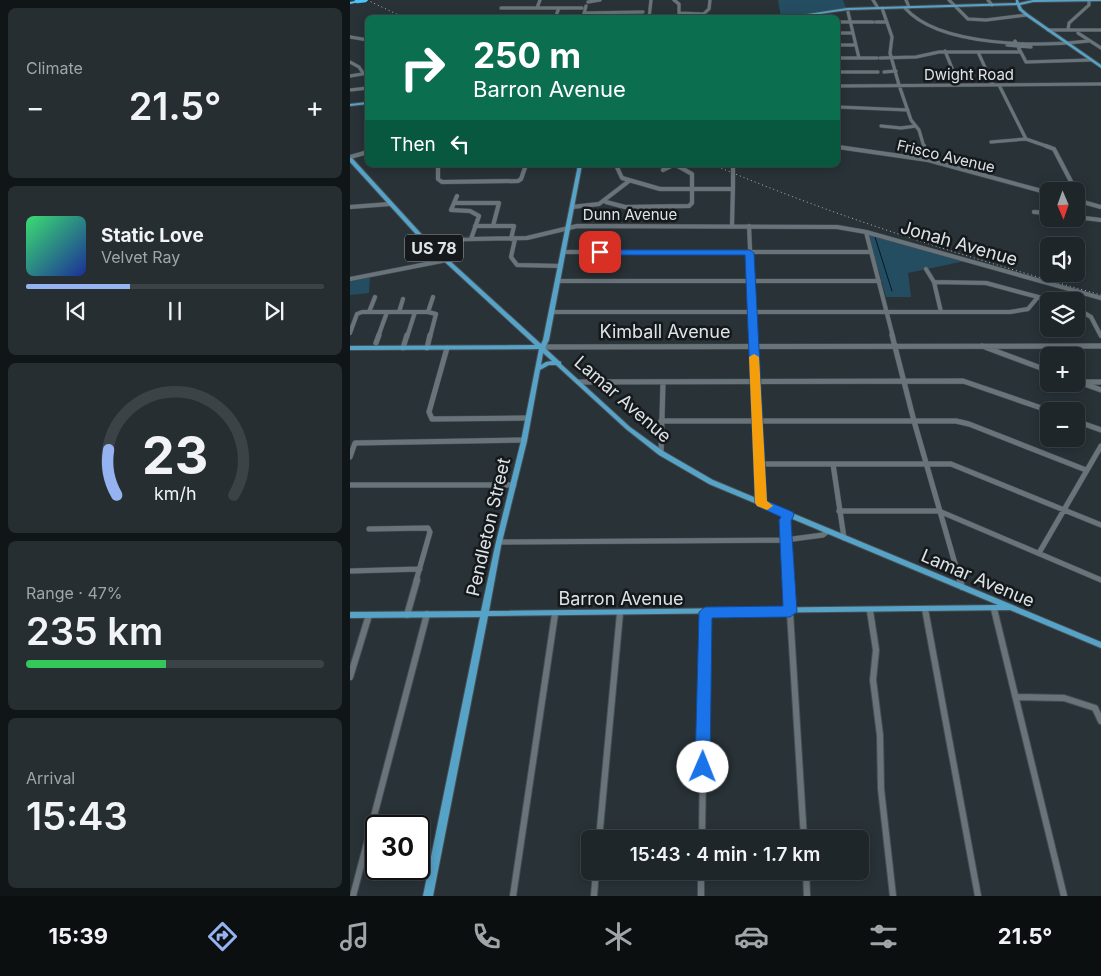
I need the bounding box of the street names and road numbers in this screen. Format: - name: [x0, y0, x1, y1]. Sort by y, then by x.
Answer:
- street label: Dwight Road: [924, 65, 1014, 84]
- street label: Frisco Avenue: [895, 135, 997, 177]
- street label: Dunn Avenue: [583, 205, 677, 224]
- street label: Jonah Avenue: [898, 216, 1020, 270]
- road number: US 78: [405, 234, 463, 262]
- street label: Kimball Avenue: [600, 321, 730, 342]
- street label: Lamar Avenue: [570, 351, 676, 447]
- street label: Pendleton Street: [462, 456, 514, 598]
- street label: Lamar Avenue: [918, 545, 1038, 611]
- street label: Barron Avenue: [558, 588, 684, 609]

